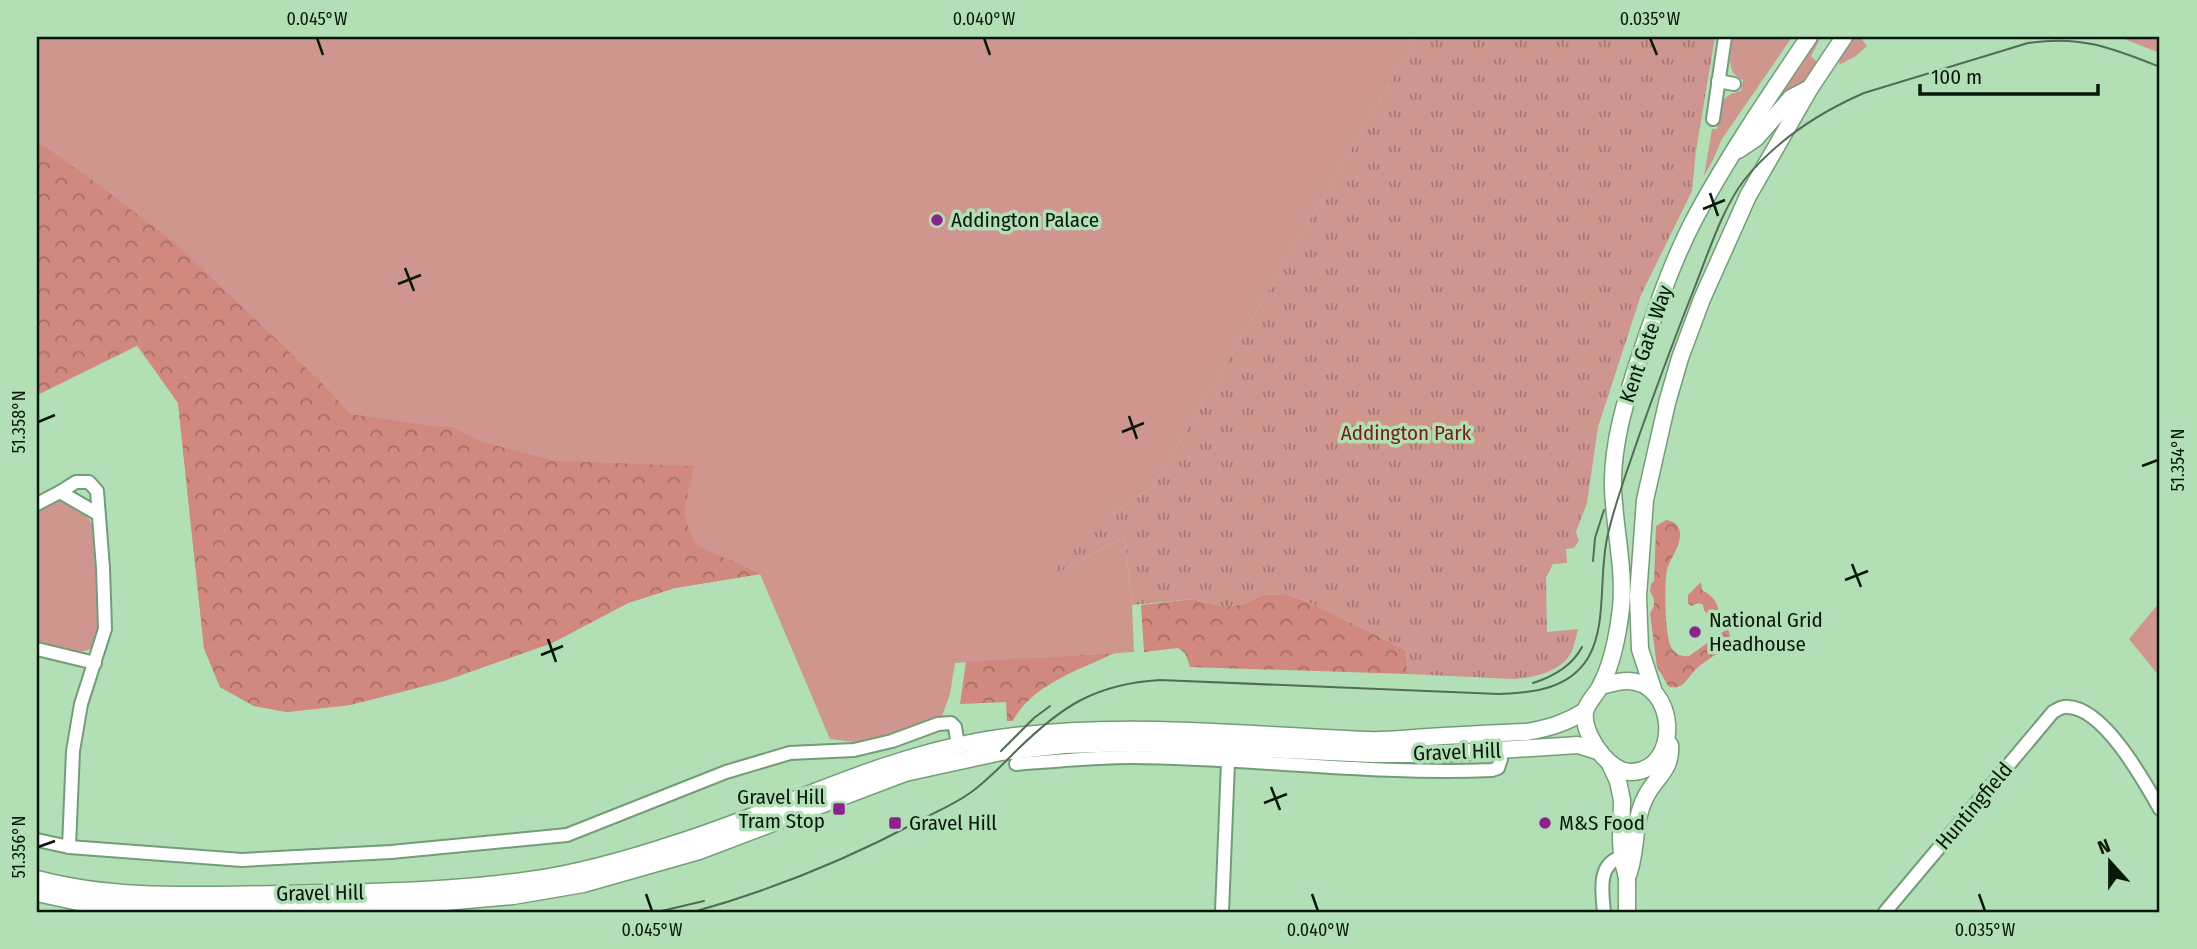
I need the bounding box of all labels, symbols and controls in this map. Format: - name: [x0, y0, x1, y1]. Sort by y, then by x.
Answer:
- text: 0.045°W: [287, 8, 348, 30]
- text: 0.040°W: [953, 8, 1016, 30]
- text: 0.035°W: [1620, 8, 1681, 30]
- scale bar: [1920, 52, 2099, 96]
- text: 100 m: [1931, 64, 1982, 90]
- place label: Addington Palace: [951, 207, 1099, 233]
- marker: Addington Palace: [929, 212, 945, 228]
- street label: Kent Gate Way: [1614, 281, 1678, 406]
- text: 51.358°N: [8, 390, 30, 454]
- park label: Addington Park: [1341, 420, 1472, 446]
- text: 51.354°N: [2167, 429, 2189, 491]
- place label: National Grid Headhouse: [1709, 607, 1823, 657]
- marker: National Grid Headhouse: [1687, 624, 1703, 640]
- street label: Gravel Hill: [1413, 737, 1502, 767]
- street label: Huntingfield: [1930, 757, 2018, 855]
- place label: Gravel Hill Tram Stop: [737, 784, 825, 834]
- marker: Gravel Hill Tram Stop: [831, 801, 847, 817]
- place label: Gravel Hill: [909, 810, 997, 836]
- place label: M&S Food: [1559, 810, 1645, 836]
- marker: Gravel Hill: [887, 815, 903, 831]
- marker: M&S Food: [1537, 815, 1553, 831]
- text: 51.356°N: [8, 816, 30, 878]
- north arrow: [2074, 827, 2144, 897]
- text: N: [2095, 834, 2114, 859]
- street label: Gravel Hill: [276, 879, 365, 907]
- text: 0.045°W: [622, 919, 683, 941]
- text: 0.040°W: [1287, 919, 1350, 941]
- text: 0.035°W: [1955, 919, 2016, 941]

